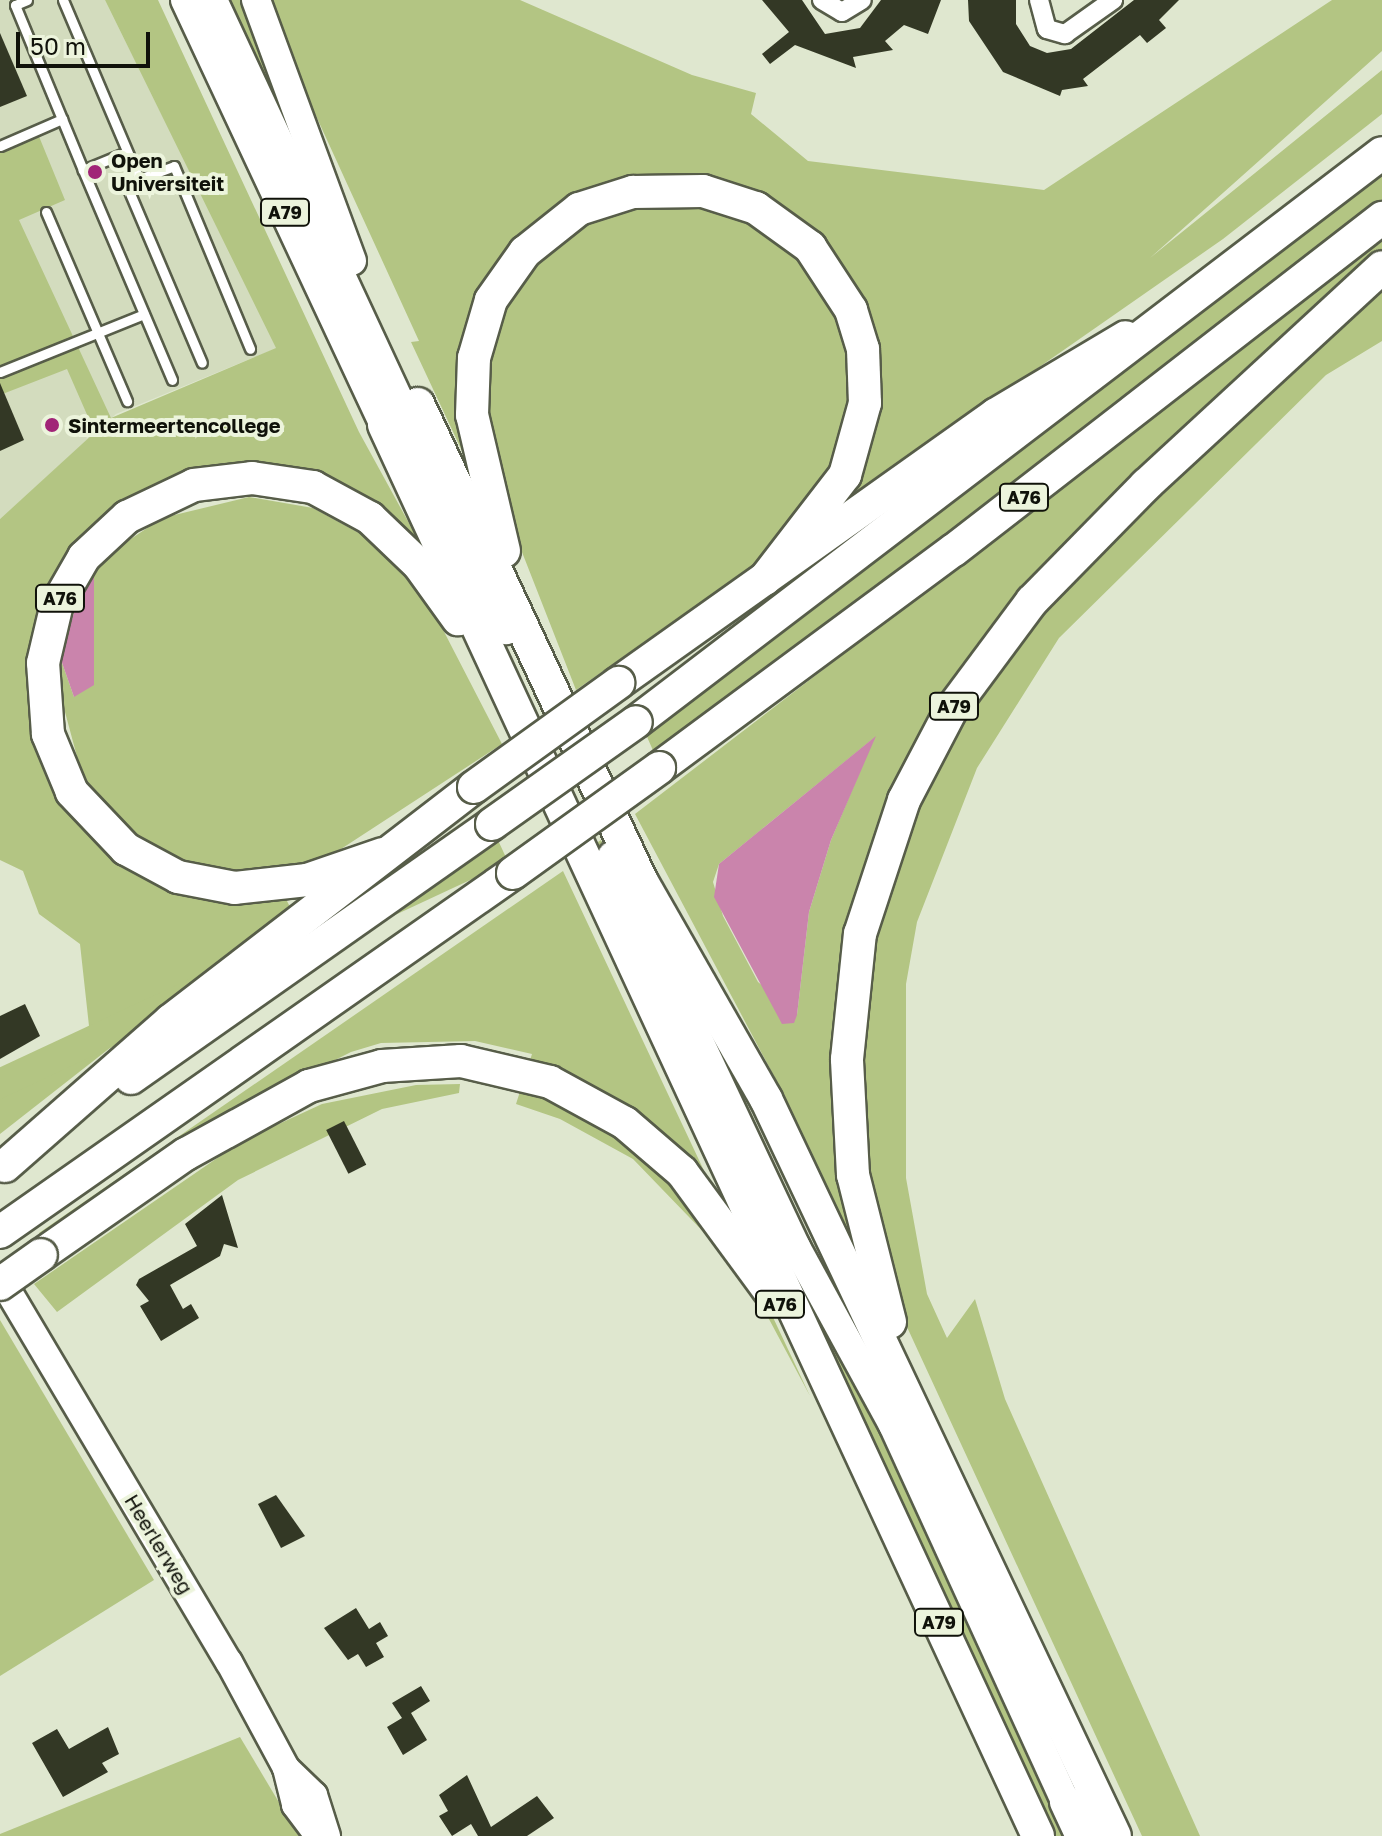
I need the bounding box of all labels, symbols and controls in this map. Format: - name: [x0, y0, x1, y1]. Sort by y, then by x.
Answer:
- scale bar: [20, 16, 154, 66]
- text: 50 m: [30, 31, 86, 60]
- place label: Open Universiteit: [111, 148, 224, 195]
- marker: Open Universiteit: [86, 163, 104, 181]
- road number: A79: [259, 198, 311, 226]
- place label: Sintermeertencollege: [68, 413, 280, 437]
- marker: Sintermeertencollege: [43, 416, 61, 434]
- road number: A76: [998, 483, 1050, 511]
- road number: A76: [34, 584, 86, 612]
- road number: A79: [928, 692, 980, 720]
- road number: A76: [754, 1290, 806, 1318]
- street label: Heerlerweg: [120, 1490, 198, 1598]
- road number: A79: [913, 1608, 965, 1636]

